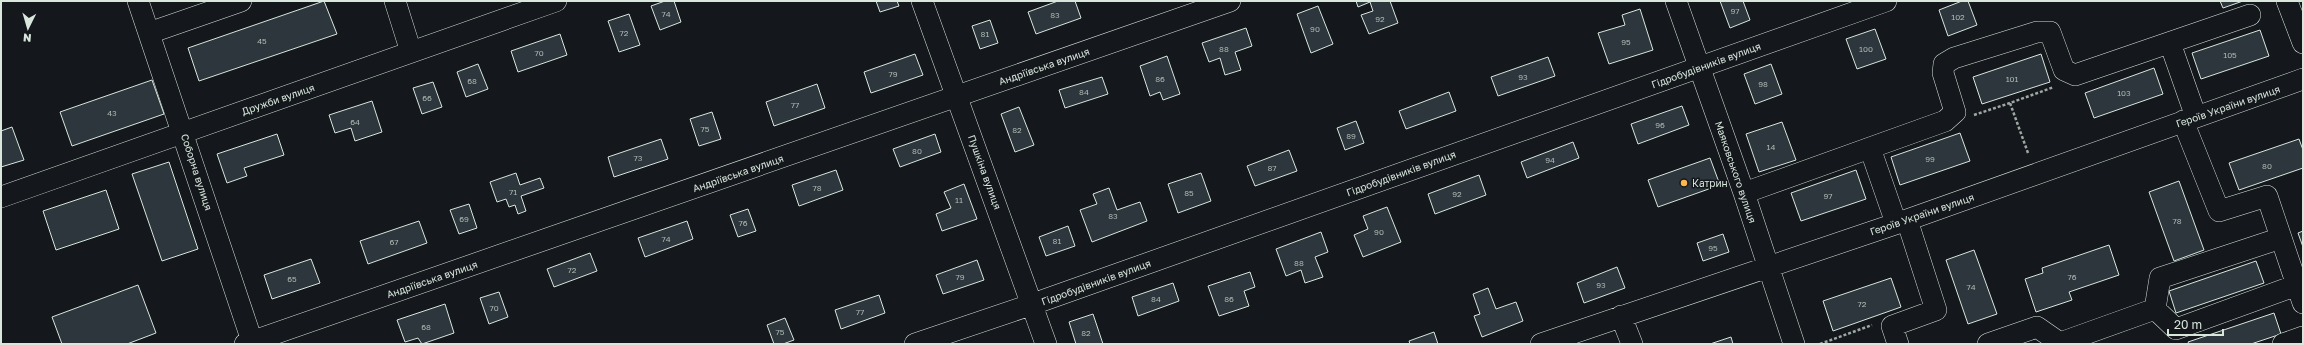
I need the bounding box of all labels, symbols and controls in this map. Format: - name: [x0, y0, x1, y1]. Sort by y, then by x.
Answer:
- house number: 97: [1730, 6, 1740, 16]
- north arrow: [8, 8, 48, 48]
- house number: 74: [661, 9, 671, 19]
- house number: 83: [1050, 10, 1060, 20]
- house number: 102: [1951, 12, 1965, 22]
- house number: 92: [1375, 14, 1385, 24]
- house number: 90: [1310, 24, 1320, 34]
- house number: 72: [620, 28, 629, 38]
- house number: 81: [981, 29, 989, 39]
- text: N: [22, 32, 32, 45]
- house number: 45: [257, 36, 267, 46]
- house number: 95: [1621, 37, 1631, 47]
- street label: Гідробудівників вулиця: [1650, 40, 1762, 90]
- house number: 88: [1219, 44, 1229, 54]
- house number: 100: [1859, 44, 1873, 54]
- street label: Андріївська вулиця: [997, 45, 1091, 87]
- house number: 70: [534, 48, 544, 58]
- house number: 105: [2223, 50, 2237, 60]
- house number: 79: [888, 69, 898, 79]
- house number: 93: [1518, 72, 1528, 82]
- house number: 86: [1155, 74, 1165, 84]
- house number: 101: [2006, 74, 2018, 84]
- house number: 68: [467, 76, 477, 86]
- house number: 98: [1758, 79, 1768, 89]
- street label: Дружби вулиця: [240, 81, 316, 117]
- street label: Героїв України вулиця: [2174, 83, 2282, 129]
- house number: 84: [1079, 87, 1089, 97]
- house number: 103: [2117, 88, 2131, 98]
- house number: 66: [422, 93, 432, 103]
- house number: 77: [791, 100, 799, 110]
- house number: 43: [107, 108, 117, 118]
- house number: 64: [350, 117, 360, 127]
- street label: Маяковського вулиця: [1713, 119, 1759, 225]
- house number: 96: [1655, 120, 1665, 130]
- house number: 75: [701, 124, 710, 134]
- house number: 82: [1012, 125, 1022, 135]
- house number: 89: [1346, 131, 1356, 141]
- street label: Соборна вулиця: [179, 132, 215, 212]
- street label: Пушкіна вулиця: [966, 133, 1004, 211]
- house number: 14: [1767, 142, 1775, 152]
- house number: 80: [912, 146, 922, 156]
- street label: Гідробудівників вулиця: [1345, 148, 1457, 198]
- street label: Андріївська вулиця: [691, 152, 785, 194]
- house number: 73: [634, 153, 643, 163]
- house number: 99: [1925, 154, 1935, 164]
- house number: 94: [1545, 155, 1555, 165]
- house number: 80: [2262, 161, 2272, 171]
- house number: 87: [1267, 163, 1277, 173]
- place label: Катрин: [1692, 177, 1728, 189]
- marker: Катрин: [1679, 178, 1689, 188]
- house number: 78: [812, 183, 822, 193]
- house number: 71: [509, 187, 517, 197]
- house number: 85: [1184, 188, 1194, 198]
- house number: 92: [1452, 189, 1462, 199]
- house number: 97: [1823, 191, 1833, 201]
- street label: Героїв України вулиця: [1868, 191, 1976, 237]
- house number: 11: [955, 195, 963, 205]
- house number: 83: [1108, 211, 1118, 221]
- house number: 69: [459, 214, 469, 224]
- house number: 78: [2172, 216, 2182, 226]
- house number: 76: [738, 218, 748, 228]
- house number: 90: [1374, 227, 1384, 237]
- house number: 74: [661, 234, 671, 244]
- house number: 81: [1053, 236, 1061, 246]
- house number: 67: [389, 237, 399, 247]
- house number: 95: [1708, 243, 1718, 253]
- street label: Гідробудівників вулиця: [1040, 257, 1152, 307]
- street label: Андріївська вулиця: [385, 258, 479, 300]
- house number: 88: [1294, 258, 1304, 268]
- house number: 72: [568, 265, 577, 275]
- house number: 79: [955, 272, 965, 282]
- house number: 76: [2067, 272, 2077, 282]
- house number: 65: [287, 274, 297, 284]
- house number: 93: [1596, 280, 1606, 290]
- house number: 74: [1966, 282, 1976, 292]
- house number: 84: [1151, 294, 1161, 304]
- house number: 86: [1224, 294, 1234, 304]
- house number: 72: [1858, 299, 1867, 309]
- house number: 70: [489, 303, 499, 313]
- house number: 77: [856, 307, 864, 317]
- scale bar: [2168, 311, 2223, 337]
- text: 20 m: [2174, 317, 2202, 332]
- house number: 68: [421, 322, 431, 332]
- house number: 75: [776, 327, 785, 337]
- house number: 82: [1081, 328, 1091, 338]

